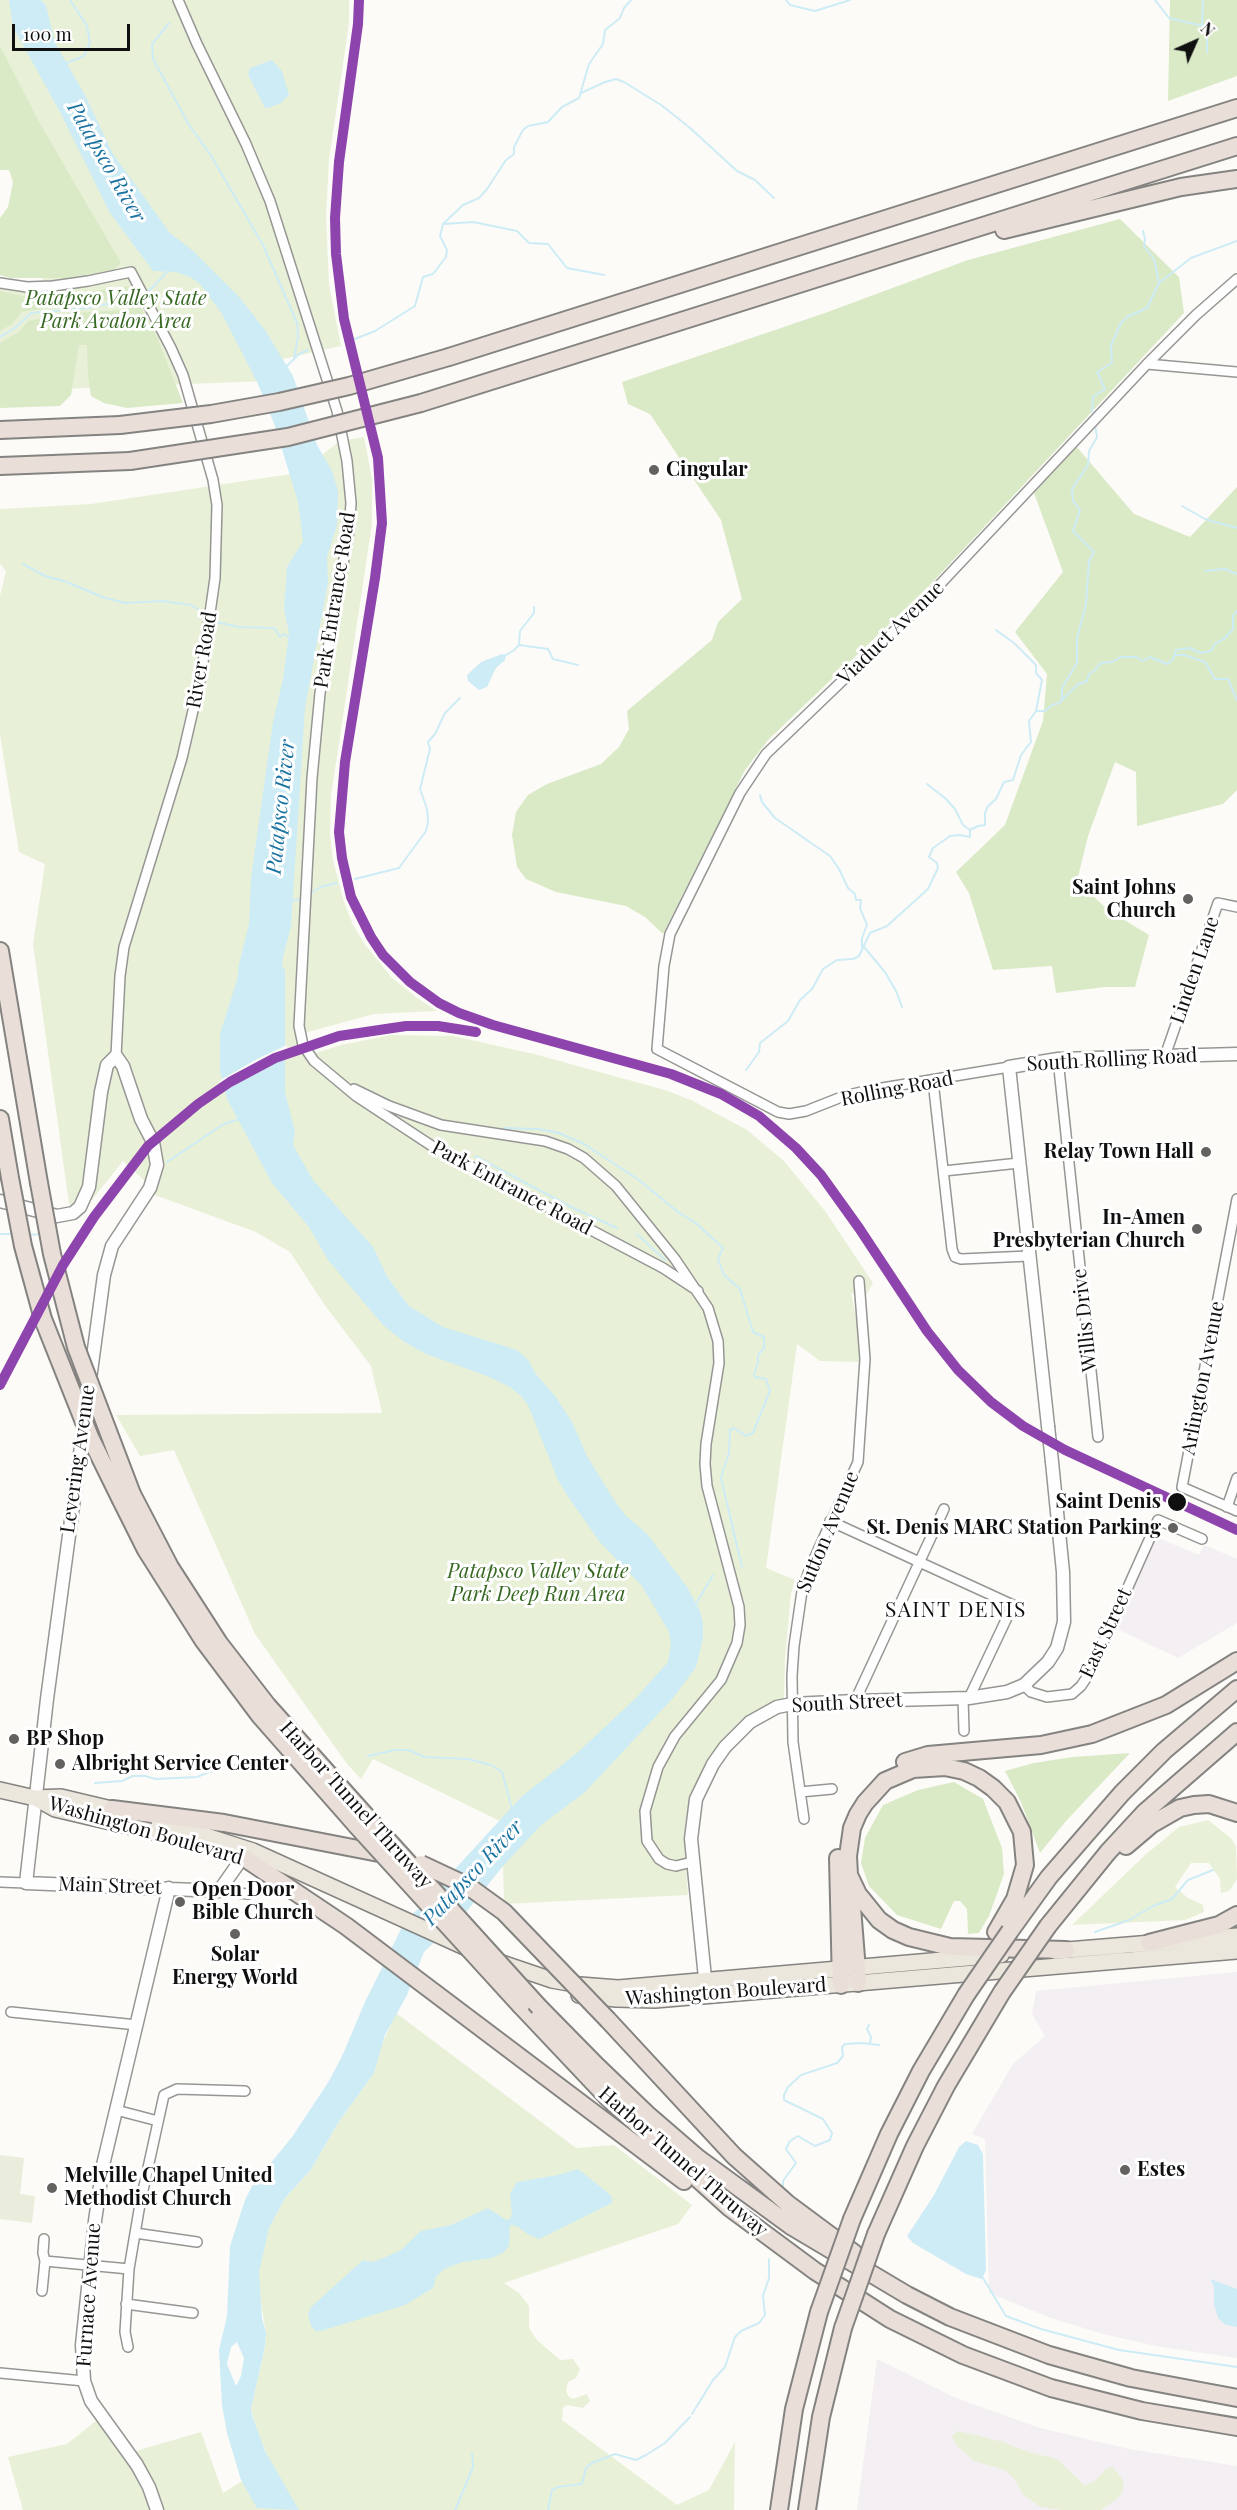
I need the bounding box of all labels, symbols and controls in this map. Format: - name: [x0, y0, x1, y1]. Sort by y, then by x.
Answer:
- scale bar: [15, 12, 134, 50]
- north arrow: [1165, 12, 1225, 72]
- text: N: [1197, 17, 1220, 40]
- text: 100 m: [23, 22, 72, 46]
- water label: Patapsco River: [61, 97, 151, 227]
- park label: Patapsco Valley State Park Avalon Area: [25, 287, 207, 334]
- place label: Cingular: [666, 458, 748, 482]
- marker: Cingular: [647, 463, 661, 477]
- street label: Park Entrance Road: [309, 510, 361, 690]
- street label: Viaduct Avenue: [833, 576, 949, 690]
- street label: River Road: [182, 610, 222, 710]
- water label: Patapsco River: [261, 739, 301, 875]
- place label: Saint Johns Church: [1072, 876, 1176, 923]
- marker: Saint Johns Church: [1181, 892, 1195, 906]
- street label: Linden Lane: [1165, 913, 1225, 1027]
- street label: South Rolling Road: [1026, 1044, 1198, 1076]
- street label: Rolling Road: [839, 1066, 955, 1112]
- street label: Park Entrance Road: [428, 1136, 596, 1240]
- place label: Relay Town Hall: [1044, 1140, 1194, 1164]
- marker: Relay Town Hall: [1199, 1145, 1213, 1159]
- place label: In-Amen Presbyterian Church: [993, 1206, 1185, 1253]
- marker: In-Amen Presbyterian Church: [1190, 1222, 1204, 1236]
- street label: Willis Drive: [1068, 1267, 1102, 1373]
- street label: Arlington Avenue: [1176, 1299, 1230, 1457]
- street label: Levering Avenue: [56, 1383, 100, 1535]
- street label: Sutton Avenue: [792, 1468, 864, 1596]
- place label: Saint Denis: [1055, 1490, 1161, 1514]
- marker: Saint Denis: [1166, 1491, 1188, 1513]
- place label: St. Denis MARC Station Parking: [867, 1516, 1161, 1540]
- marker: St. Denis MARC Station Parking: [1166, 1521, 1180, 1535]
- park label: Patapsco Valley State Park Deep Run Area: [447, 1560, 629, 1607]
- street label: East Street: [1075, 1584, 1137, 1682]
- district label: SAINT DENIS: [885, 1597, 1027, 1623]
- street label: South Street: [791, 1688, 903, 1718]
- street label: Harbor Tunnel Thruway: [275, 1716, 437, 1894]
- place label: BP Shop: [26, 1727, 104, 1751]
- marker: BP Shop: [7, 1732, 21, 1746]
- place label: Albright Service Center: [72, 1752, 289, 1776]
- marker: Albright Service Center: [53, 1757, 67, 1771]
- street label: Washington Boulevard: [46, 1792, 246, 1870]
- water label: Patapsco River: [418, 1815, 528, 1931]
- street label: Main Street: [58, 1872, 162, 1900]
- place label: Open Door Bible Church: [192, 1878, 313, 1925]
- marker: Open Door Bible Church: [173, 1895, 187, 1909]
- marker: Solar Energy World: [228, 1927, 242, 1941]
- place label: Solar Energy World: [172, 1943, 298, 1990]
- street label: Washington Boulevard: [625, 1973, 827, 2011]
- street label: Harbor Tunnel Thruway: [593, 2082, 773, 2242]
- place label: Estes: [1137, 2158, 1185, 2182]
- marker: Estes: [1118, 2163, 1132, 2177]
- place label: Melville Chapel United Methodist Church: [64, 2164, 273, 2211]
- marker: Melville Chapel United Methodist Church: [45, 2181, 59, 2195]
- street label: Furnace Avenue: [72, 2222, 106, 2368]

